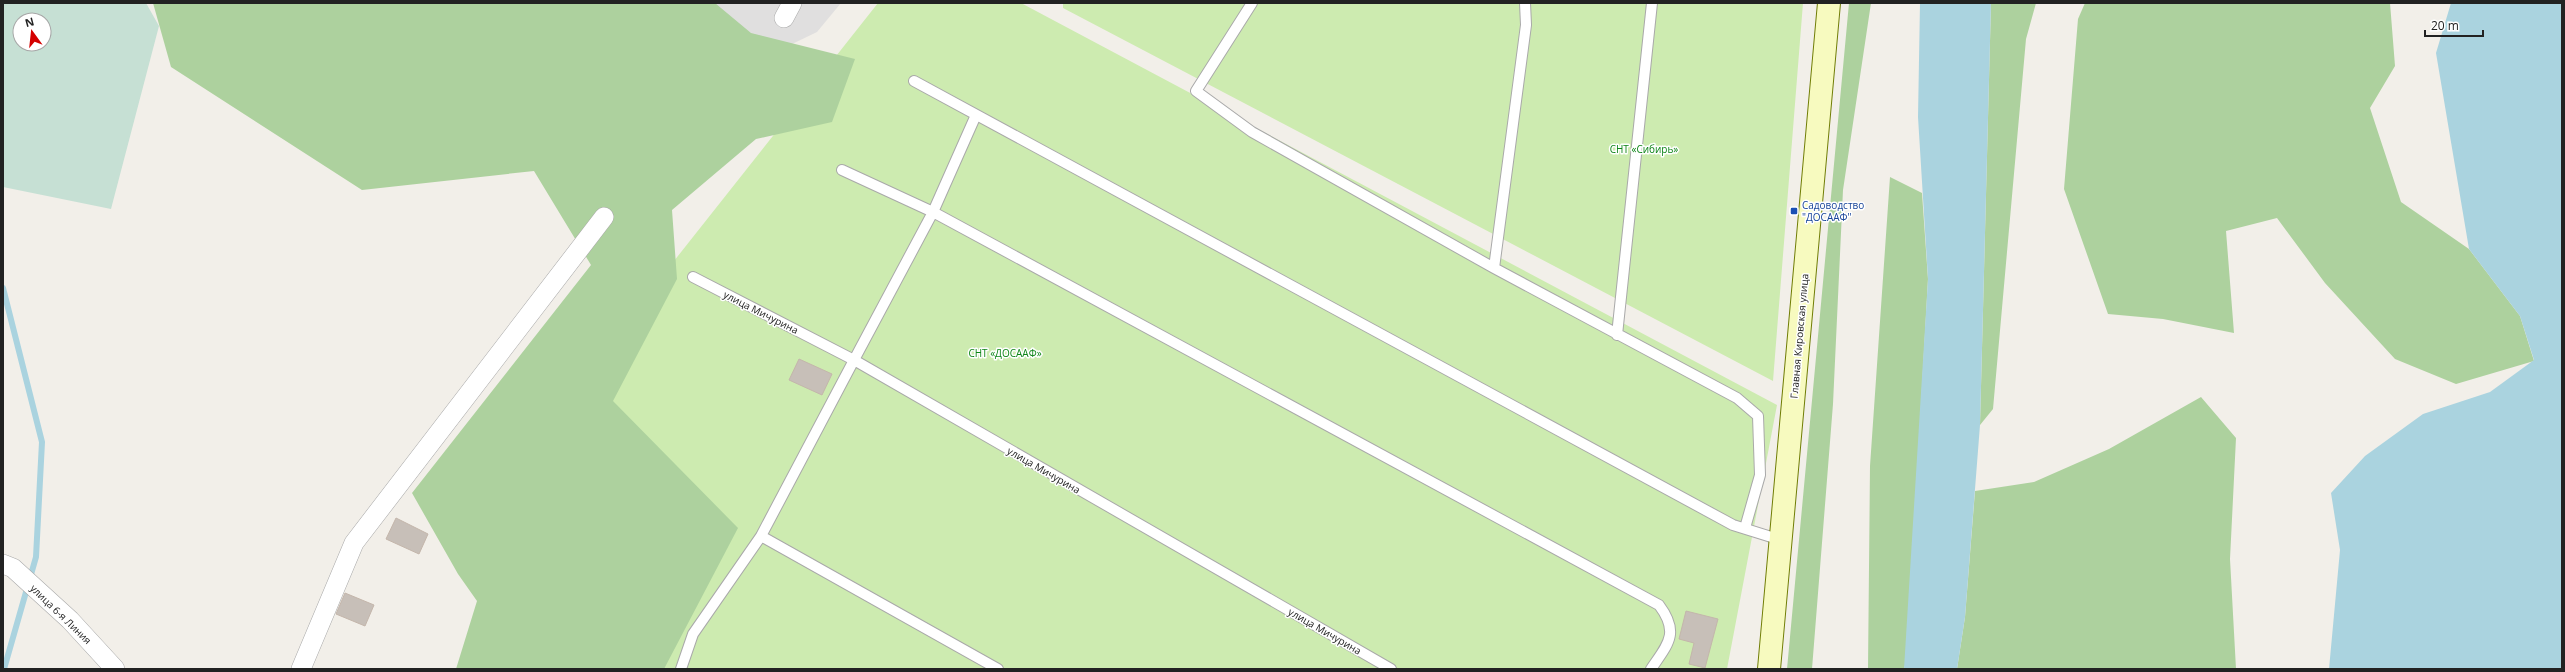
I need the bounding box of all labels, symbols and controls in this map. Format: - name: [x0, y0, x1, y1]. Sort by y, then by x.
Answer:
- north arrow: [12, 12, 52, 52]
- scale bar: [2425, 12, 2483, 38]
- text: N: [23, 13, 36, 30]
- text: 20 m: [2431, 17, 2459, 34]
- park label: СНТ «Сибирь»: [1610, 142, 1678, 156]
- place label: Садоводство "ДОСААФ": [1802, 198, 1864, 224]
- marker: Садоводство "ДОСААФ": [1789, 206, 1799, 216]
- street label: Главная Кировская улица: [1787, 273, 1811, 399]
- street label: улица Мичурина: [721, 287, 801, 337]
- park label: СНТ «ДОСААФ»: [968, 346, 1042, 360]
- street label: улица Мичурина: [1005, 443, 1083, 497]
- street label: улица 6-я Линия: [27, 581, 95, 647]
- street label: улица Мичурина: [1286, 604, 1364, 658]

